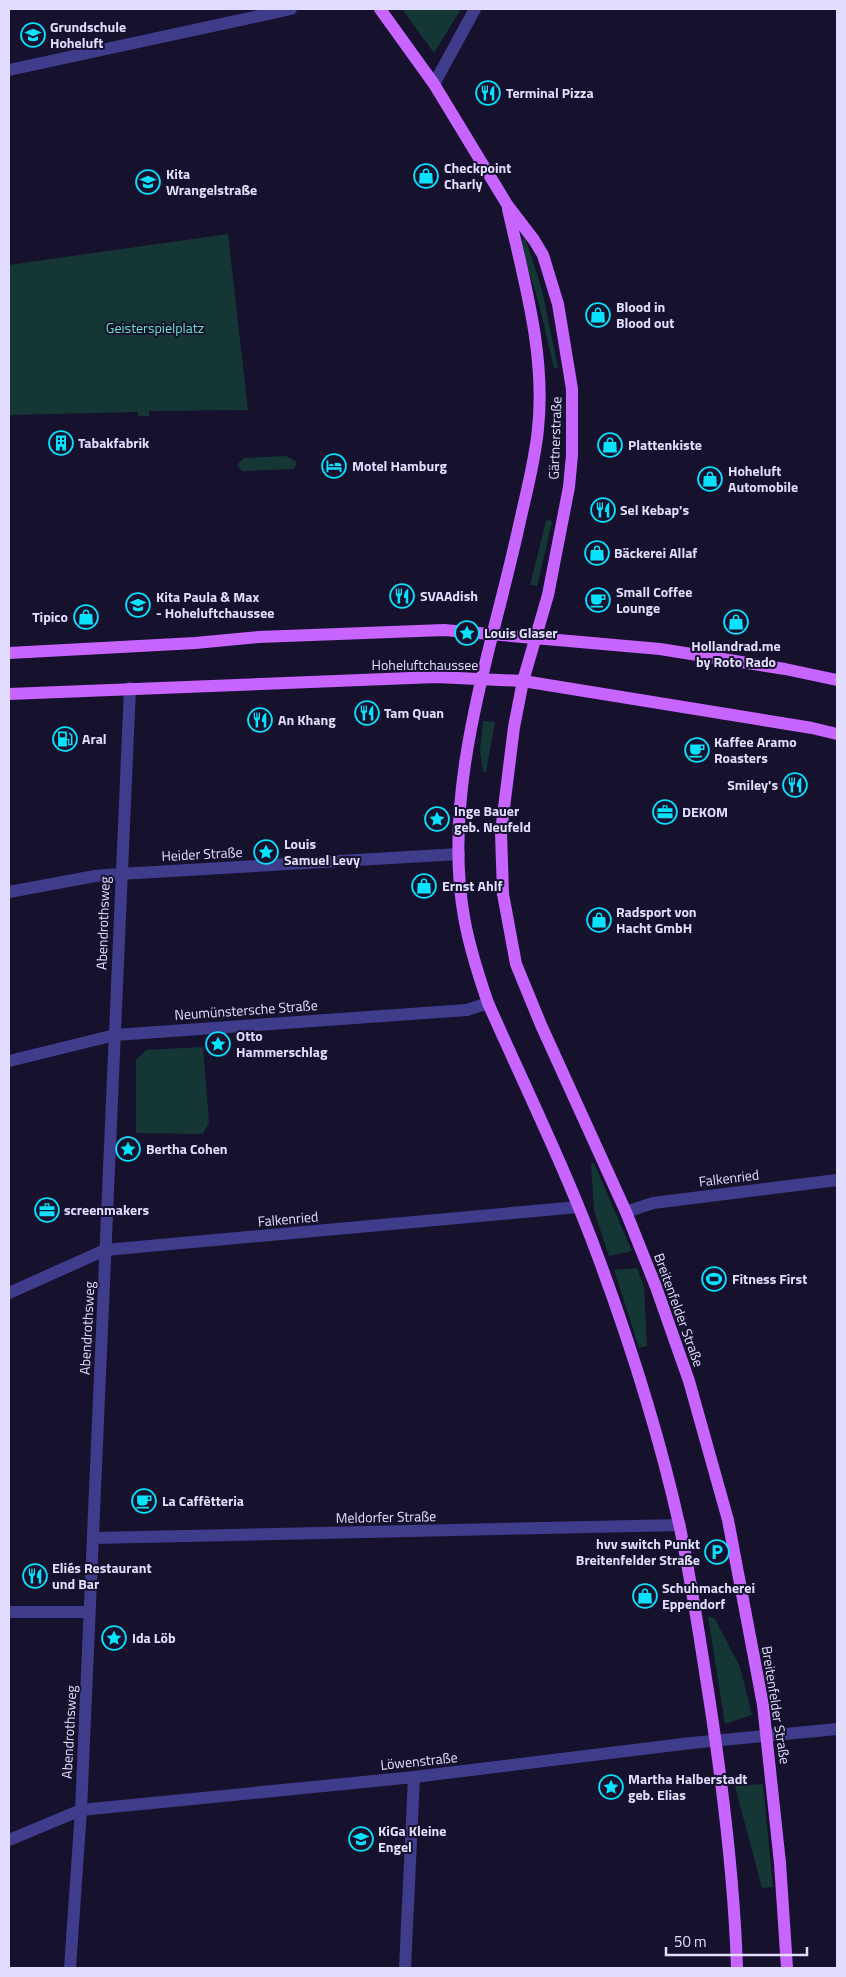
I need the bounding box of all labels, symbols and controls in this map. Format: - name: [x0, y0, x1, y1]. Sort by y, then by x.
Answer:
- place label: Grundschule Hoheluft: [50, 16, 126, 53]
- school or university icon: Grundschule Hoheluft: [20, 22, 46, 48]
- restaurant icon: Terminal Pizza: [475, 80, 501, 106]
- place label: Terminal Pizza: [506, 82, 594, 103]
- place label: Checkpoint Charly: [444, 157, 511, 194]
- place label: Kita Wrangelstraße: [166, 163, 257, 200]
- shop icon: Checkpoint Charly: [413, 163, 439, 189]
- school or university icon: Kita Wrangelstraße: [135, 169, 161, 195]
- place label: Blood in Blood out: [616, 296, 674, 333]
- shop icon: Blood in Blood out: [585, 302, 611, 328]
- park label: Geisterspielplatz: [106, 317, 204, 338]
- street label: Gärtnerstraße: [543, 396, 566, 480]
- building icon: Tabakfabrik: [48, 430, 74, 456]
- place label: Tabakfabrik: [78, 432, 150, 453]
- shop icon: Plattenkiste: [597, 432, 623, 458]
- place label: Plattenkiste: [628, 434, 702, 455]
- hotel icon: Motel Hamburg: [321, 453, 347, 479]
- place label: Motel Hamburg: [352, 455, 447, 476]
- place label: Hoheluft Automobile: [728, 460, 798, 497]
- shop icon: Hoheluft Automobile: [697, 466, 723, 492]
- restaurant icon: Sel Kebap's: [590, 497, 616, 523]
- place label: Sel Kebap's: [620, 499, 689, 520]
- shop icon: Bäckerei Allaf: [584, 540, 610, 566]
- place label: Bäckerei Allaf: [614, 542, 697, 563]
- place label: Small Coffee Lounge: [616, 581, 692, 618]
- restaurant icon: SVAAdish: [389, 583, 415, 609]
- place label: SVAAdish: [420, 585, 478, 606]
- place label: Kita Paula & Max - Hoheluftchaussee: [156, 586, 275, 623]
- cafe icon: Small Coffee Lounge: [585, 587, 611, 613]
- school or university icon: Kita Paula & Max - Hoheluftchaussee: [125, 592, 151, 618]
- shop icon: Tipico: [73, 604, 99, 630]
- place label: Tipico: [32, 606, 68, 627]
- shop icon: Hollandrad.me by Roto Rado: [723, 609, 749, 635]
- place icon: Louis Glaser: [454, 620, 480, 646]
- place label: Louis Glaser: [484, 622, 558, 643]
- place label: Hollandrad.me by Roto Rado: [691, 635, 781, 672]
- street label: Hoheluftchaussee: [372, 654, 478, 675]
- restaurant icon: Tam Quan: [354, 700, 380, 726]
- place label: Tam Quan: [384, 702, 444, 723]
- restaurant icon: An Khang: [247, 707, 273, 733]
- place label: An Khang: [278, 709, 336, 730]
- fuel station icon: Aral: [52, 726, 78, 752]
- place label: Aral: [82, 728, 107, 749]
- place label: Kaffee Aramo Roasters: [714, 731, 797, 768]
- cafe icon: Kaffee Aramo Roasters: [684, 737, 710, 763]
- restaurant icon: Smiley's: [782, 772, 808, 798]
- place label: Smiley's: [727, 774, 778, 795]
- office icon: DEKOM: [652, 799, 678, 825]
- place label: Inge Bauer geb. Neufeld: [454, 800, 531, 837]
- place label: DEKOM: [682, 801, 728, 822]
- place icon: Inge Bauer geb. Neufeld: [424, 806, 450, 832]
- place label: Louis Samuel Levy: [284, 833, 360, 870]
- place icon: Louis Samuel Levy: [253, 839, 279, 865]
- street label: Heider Straße: [161, 841, 243, 866]
- shop icon: Ernst Ahlf: [411, 873, 437, 899]
- place label: Ernst Ahlf: [442, 875, 502, 896]
- street label: Abendrothsweg: [90, 876, 115, 970]
- place label: Radsport von Hacht GmbH: [616, 901, 697, 938]
- shop icon: Radsport von Hacht GmbH: [586, 907, 612, 933]
- street label: Neumünstersche Straße: [174, 994, 318, 1025]
- place label: Otto Hammerschlag: [236, 1025, 328, 1062]
- place icon: Otto Hammerschlag: [205, 1031, 231, 1057]
- place icon: Bertha Cohen: [115, 1136, 141, 1162]
- place label: Bertha Cohen: [146, 1138, 228, 1159]
- street label: Falkenried: [698, 1163, 760, 1192]
- office icon: screenmakers: [34, 1197, 60, 1223]
- place label: screenmakers: [64, 1199, 149, 1220]
- street label: Falkenried: [257, 1205, 319, 1232]
- street label: Breitenfelder Straße: [649, 1250, 710, 1370]
- sports icon: Fitness First: [701, 1266, 727, 1292]
- place label: Fitness First: [732, 1268, 807, 1289]
- street label: Abendrothsweg: [74, 1281, 99, 1375]
- cafe icon: La Caffètteria: [131, 1488, 157, 1514]
- place label: La Caffètteria: [162, 1490, 244, 1511]
- street label: Meldorfer Straße: [336, 1505, 436, 1528]
- place label: hvv switch Punkt Breitenfelder Straße: [576, 1533, 700, 1570]
- parking icon: hvv switch Punkt Breitenfelder Straße: [704, 1539, 730, 1565]
- place label: Eliés Restaurant und Bar: [52, 1557, 151, 1594]
- restaurant icon: Eliés Restaurant und Bar: [22, 1563, 48, 1589]
- place label: Schuhmacherei Eppendorf: [662, 1577, 755, 1614]
- shop icon: Schuhmacherei Eppendorf: [632, 1583, 658, 1609]
- place icon: Ida Löb: [101, 1625, 127, 1651]
- place label: Ida Löb: [132, 1627, 176, 1648]
- street label: Breitenfelder Straße: [757, 1644, 796, 1766]
- street label: Abendrothsweg: [56, 1685, 81, 1779]
- street label: Löwenstraße: [379, 1746, 459, 1775]
- place label: Martha Halberstadt geb. Elias: [628, 1768, 747, 1805]
- place icon: Martha Halberstadt geb. Elias: [598, 1774, 624, 1800]
- place label: KiGa Kleine Engel: [378, 1820, 446, 1857]
- school or university icon: KiGa Kleine Engel: [348, 1826, 374, 1852]
- scale bar: [666, 1924, 807, 1956]
- text: 50 m: [674, 1930, 707, 1953]

